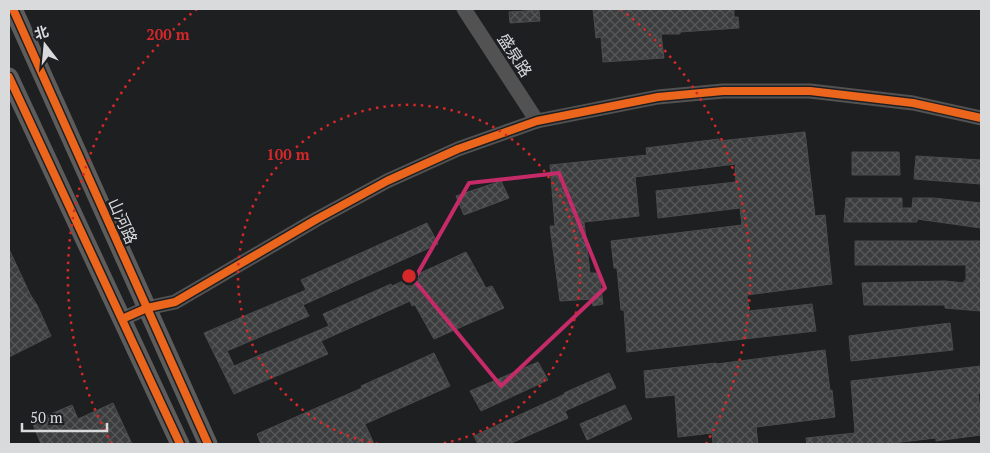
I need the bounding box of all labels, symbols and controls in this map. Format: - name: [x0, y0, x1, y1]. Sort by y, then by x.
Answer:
- north arrow: [20, 20, 70, 70]
- text: 北: [32, 21, 51, 43]
- text: 200 m: [146, 24, 190, 44]
- street label: 盛泉路: [493, 29, 537, 81]
- text: 100 m: [266, 144, 310, 164]
- street label: 山河路: [103, 195, 143, 247]
- centre of rings: [400, 267, 418, 285]
- scale bar: [22, 400, 108, 432]
- text: 50 m: [30, 407, 63, 427]

